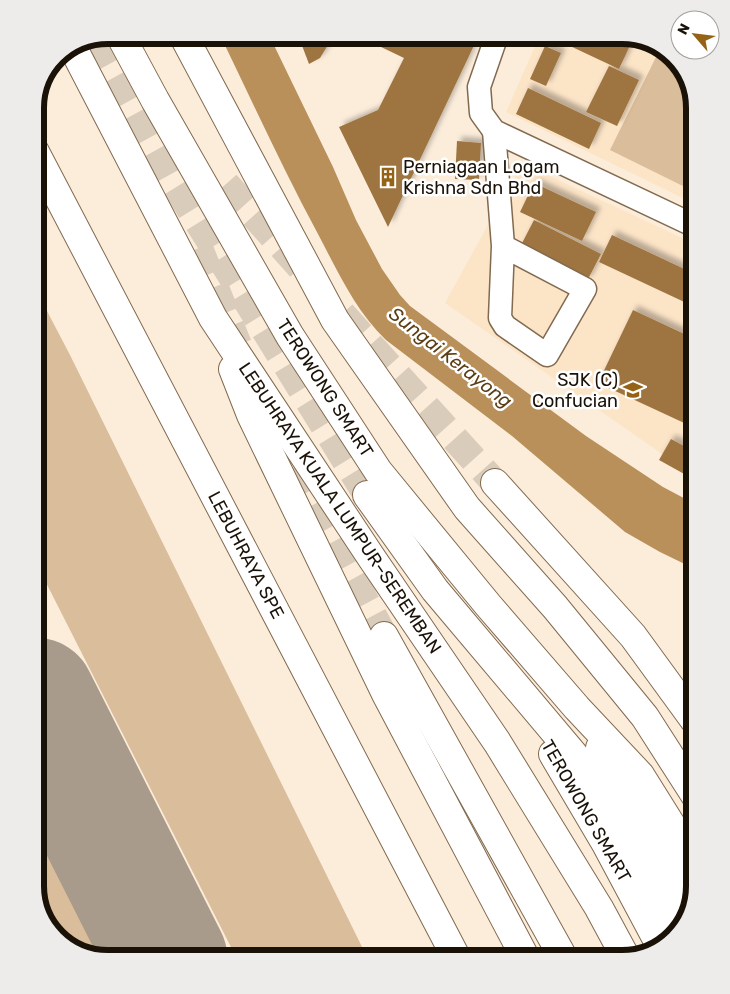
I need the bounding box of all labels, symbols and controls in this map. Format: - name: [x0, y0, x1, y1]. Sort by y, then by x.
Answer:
- north arrow: [670, 10, 720, 60]
- text: N: [674, 21, 694, 38]
- place label: Perniagaan Logam Krishna Sdn Bhd: [403, 156, 559, 199]
- building icon: Perniagaan Logam Krishna Sdn Bhd: [377, 166, 399, 188]
- water label: Sungai Kerayong: [385, 302, 517, 413]
- street label: TEROWONG SMART: [272, 315, 378, 461]
- street label: LEBUHRAYA KUALA LUMPUR–SEREMBAN: [234, 358, 446, 658]
- place label: SJK (C) Confucian: [532, 369, 618, 412]
- school or university icon: SJK (C) Confucian: [622, 379, 644, 401]
- street label: LEBUHRAYA SPE: [203, 488, 289, 622]
- street label: TEROWONG SMART: [536, 736, 636, 886]

